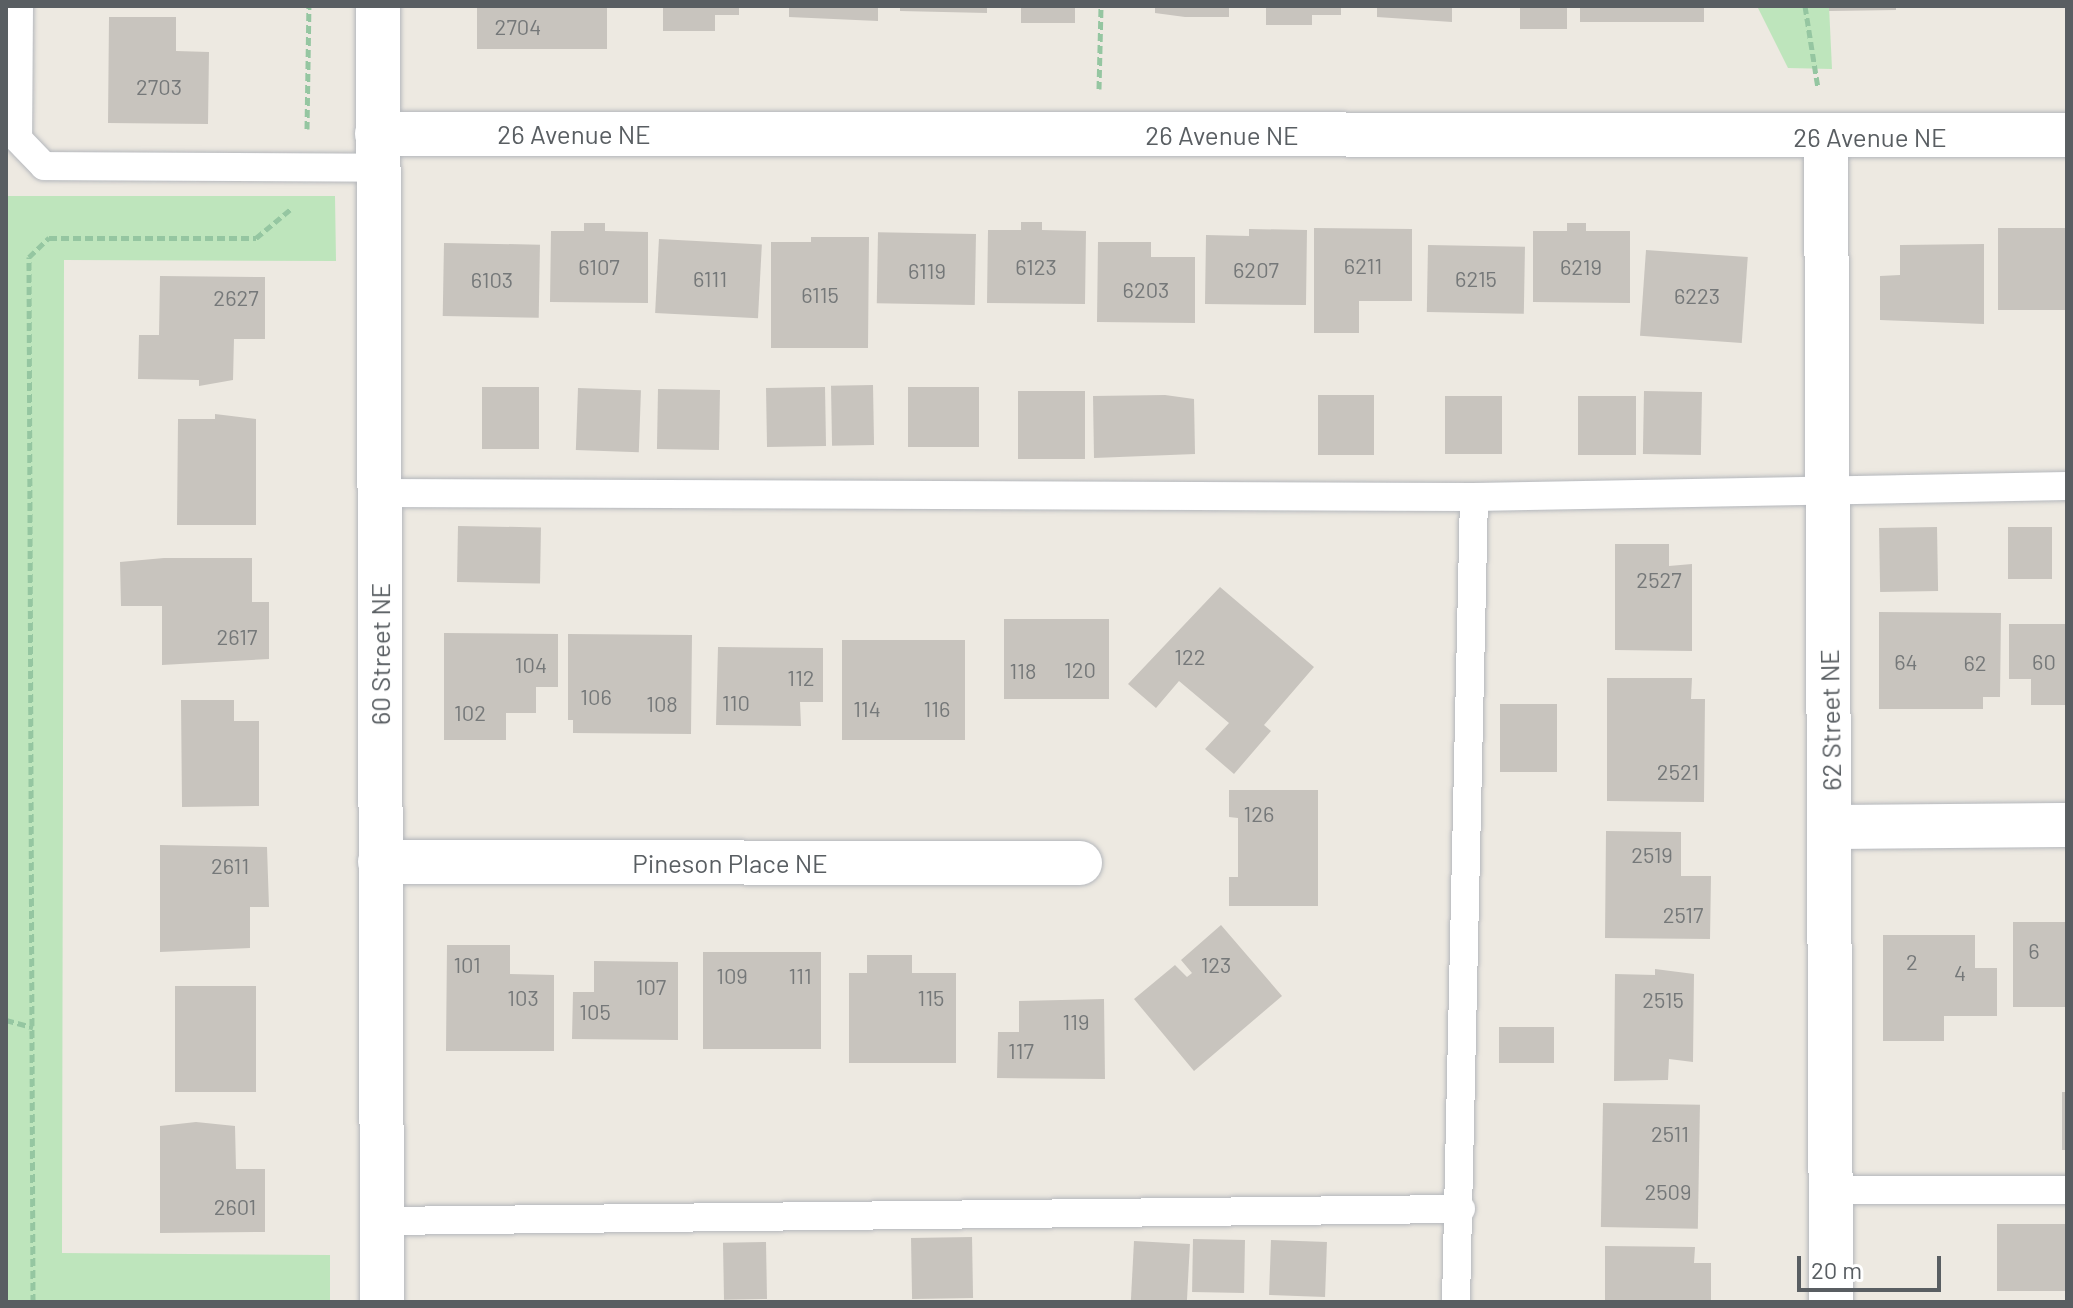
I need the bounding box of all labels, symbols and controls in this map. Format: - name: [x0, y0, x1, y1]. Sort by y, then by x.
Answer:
- house number: 2704: [495, 14, 541, 40]
- house number: 2703: [136, 74, 182, 100]
- street label: 26 Avenue NE: [497, 118, 651, 150]
- street label: 26 Avenue NE: [1145, 119, 1299, 151]
- street label: 26 Avenue NE: [1793, 121, 1947, 153]
- house number: 6211: [1344, 253, 1382, 279]
- house number: 6107: [578, 254, 620, 280]
- house number: 6123: [1015, 254, 1057, 280]
- house number: 6219: [1560, 254, 1602, 280]
- house number: 6207: [1233, 257, 1279, 283]
- house number: 6119: [908, 258, 946, 284]
- house number: 6111: [693, 266, 727, 292]
- house number: 6215: [1455, 266, 1497, 292]
- house number: 6103: [471, 267, 513, 293]
- house number: 6203: [1123, 277, 1169, 303]
- house number: 6115: [801, 282, 839, 308]
- house number: 6223: [1674, 283, 1720, 309]
- house number: 2627: [213, 285, 259, 311]
- house number: 2527: [1636, 567, 1682, 593]
- street label: 60 Street NE: [364, 583, 396, 725]
- house number: 2617: [217, 624, 257, 650]
- house number: 122: [1174, 644, 1206, 670]
- street label: 62 Street NE: [1813, 649, 1847, 791]
- house number: 64: [1894, 649, 1918, 675]
- house number: 60: [2032, 649, 2056, 675]
- house number: 62: [1963, 650, 1987, 676]
- house number: 104: [515, 652, 547, 678]
- house number: 120: [1064, 657, 1096, 683]
- house number: 118: [1010, 658, 1036, 684]
- house number: 112: [787, 665, 815, 691]
- house number: 106: [580, 684, 612, 710]
- house number: 110: [722, 690, 750, 716]
- house number: 108: [646, 691, 678, 717]
- house number: 114: [853, 696, 881, 722]
- house number: 116: [924, 696, 950, 722]
- house number: 102: [454, 700, 486, 726]
- house number: 2521: [1657, 759, 1699, 785]
- house number: 126: [1244, 801, 1274, 827]
- house number: 2519: [1631, 842, 1673, 868]
- street label: Pineson Place NE: [632, 847, 828, 879]
- house number: 2611: [211, 853, 249, 879]
- house number: 2517: [1663, 902, 1703, 928]
- house number: 6: [2028, 938, 2040, 964]
- house number: 2: [1906, 949, 1918, 975]
- house number: 101: [453, 952, 481, 978]
- house number: 123: [1201, 952, 1231, 978]
- house number: 4: [1954, 960, 1966, 986]
- house number: 109: [716, 963, 748, 989]
- house number: 111: [788, 963, 812, 989]
- house number: 107: [636, 974, 666, 1000]
- house number: 103: [507, 985, 539, 1011]
- house number: 115: [918, 985, 944, 1011]
- house number: 2515: [1642, 987, 1684, 1013]
- house number: 105: [579, 999, 611, 1025]
- house number: 119: [1063, 1009, 1089, 1035]
- house number: 117: [1008, 1038, 1034, 1064]
- house number: 2511: [1651, 1121, 1689, 1147]
- house number: 2509: [1645, 1179, 1691, 1205]
- house number: 2601: [214, 1194, 256, 1220]
- scale bar: [1801, 1240, 1945, 1290]
- text: 20 m: [1811, 1255, 1862, 1284]

